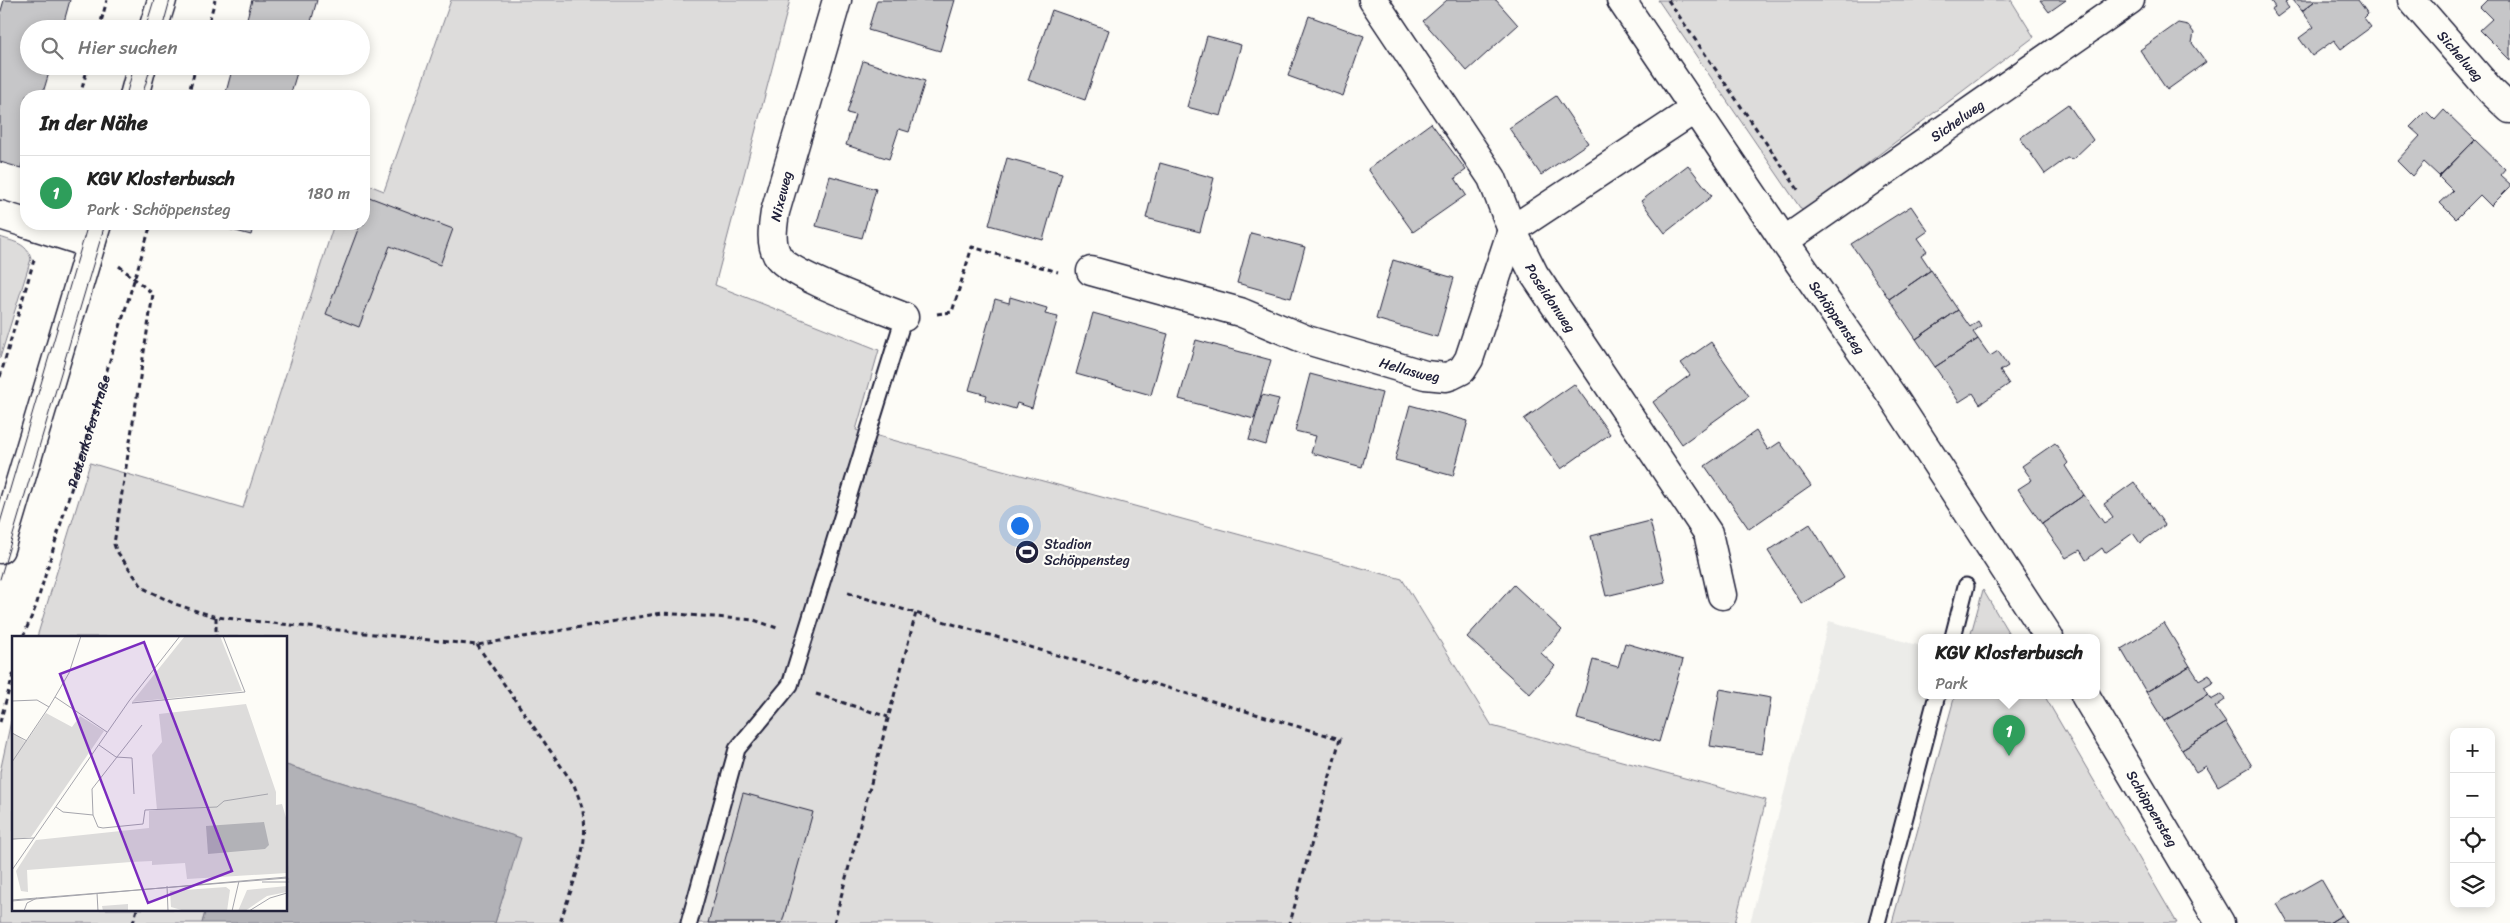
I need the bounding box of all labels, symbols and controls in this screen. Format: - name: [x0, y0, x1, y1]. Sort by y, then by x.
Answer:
- search box: [20, 20, 370, 75]
- street label: Sichelweg: [2430, 25, 2490, 88]
- text: Hier suchen: [78, 31, 178, 64]
- icon: search: [38, 34, 66, 62]
- street label: Sichelweg: [1925, 93, 1990, 149]
- text: In der Nähe: [40, 104, 148, 142]
- text: KGV Klosterbusch: [87, 162, 235, 195]
- street label: Nixeweg: [763, 168, 800, 224]
- text: 1: [53, 179, 59, 208]
- text: 180 m: [307, 179, 350, 208]
- text: Park · Schöppensteg: [87, 195, 231, 224]
- street label: Poseidonweg: [1518, 259, 1582, 338]
- street label: Schöppensteg: [1802, 275, 1872, 360]
- street label: Hellasweg: [1376, 350, 1441, 389]
- street label: Pettenkoferstraße: [60, 372, 118, 491]
- your location: [1007, 513, 1033, 539]
- place label: Stadion Schöppensteg: [1044, 532, 1130, 573]
- sports icon: Stadion Schöppensteg: [1014, 539, 1040, 565]
- popup: [1918, 634, 2100, 699]
- inset map: [12, 636, 288, 910]
- text: KGV Klosterbusch: [1935, 636, 2083, 669]
- text: Park: [1935, 669, 1968, 698]
- pin: 1: [1993, 715, 2025, 756]
- map controls: [2450, 728, 2495, 908]
- button: +: [2450, 728, 2495, 773]
- street label: Schöppensteg: [2119, 765, 2184, 852]
- button: −: [2450, 773, 2495, 818]
- button: locate: [2450, 818, 2495, 863]
- button: layers: [2450, 863, 2495, 908]

